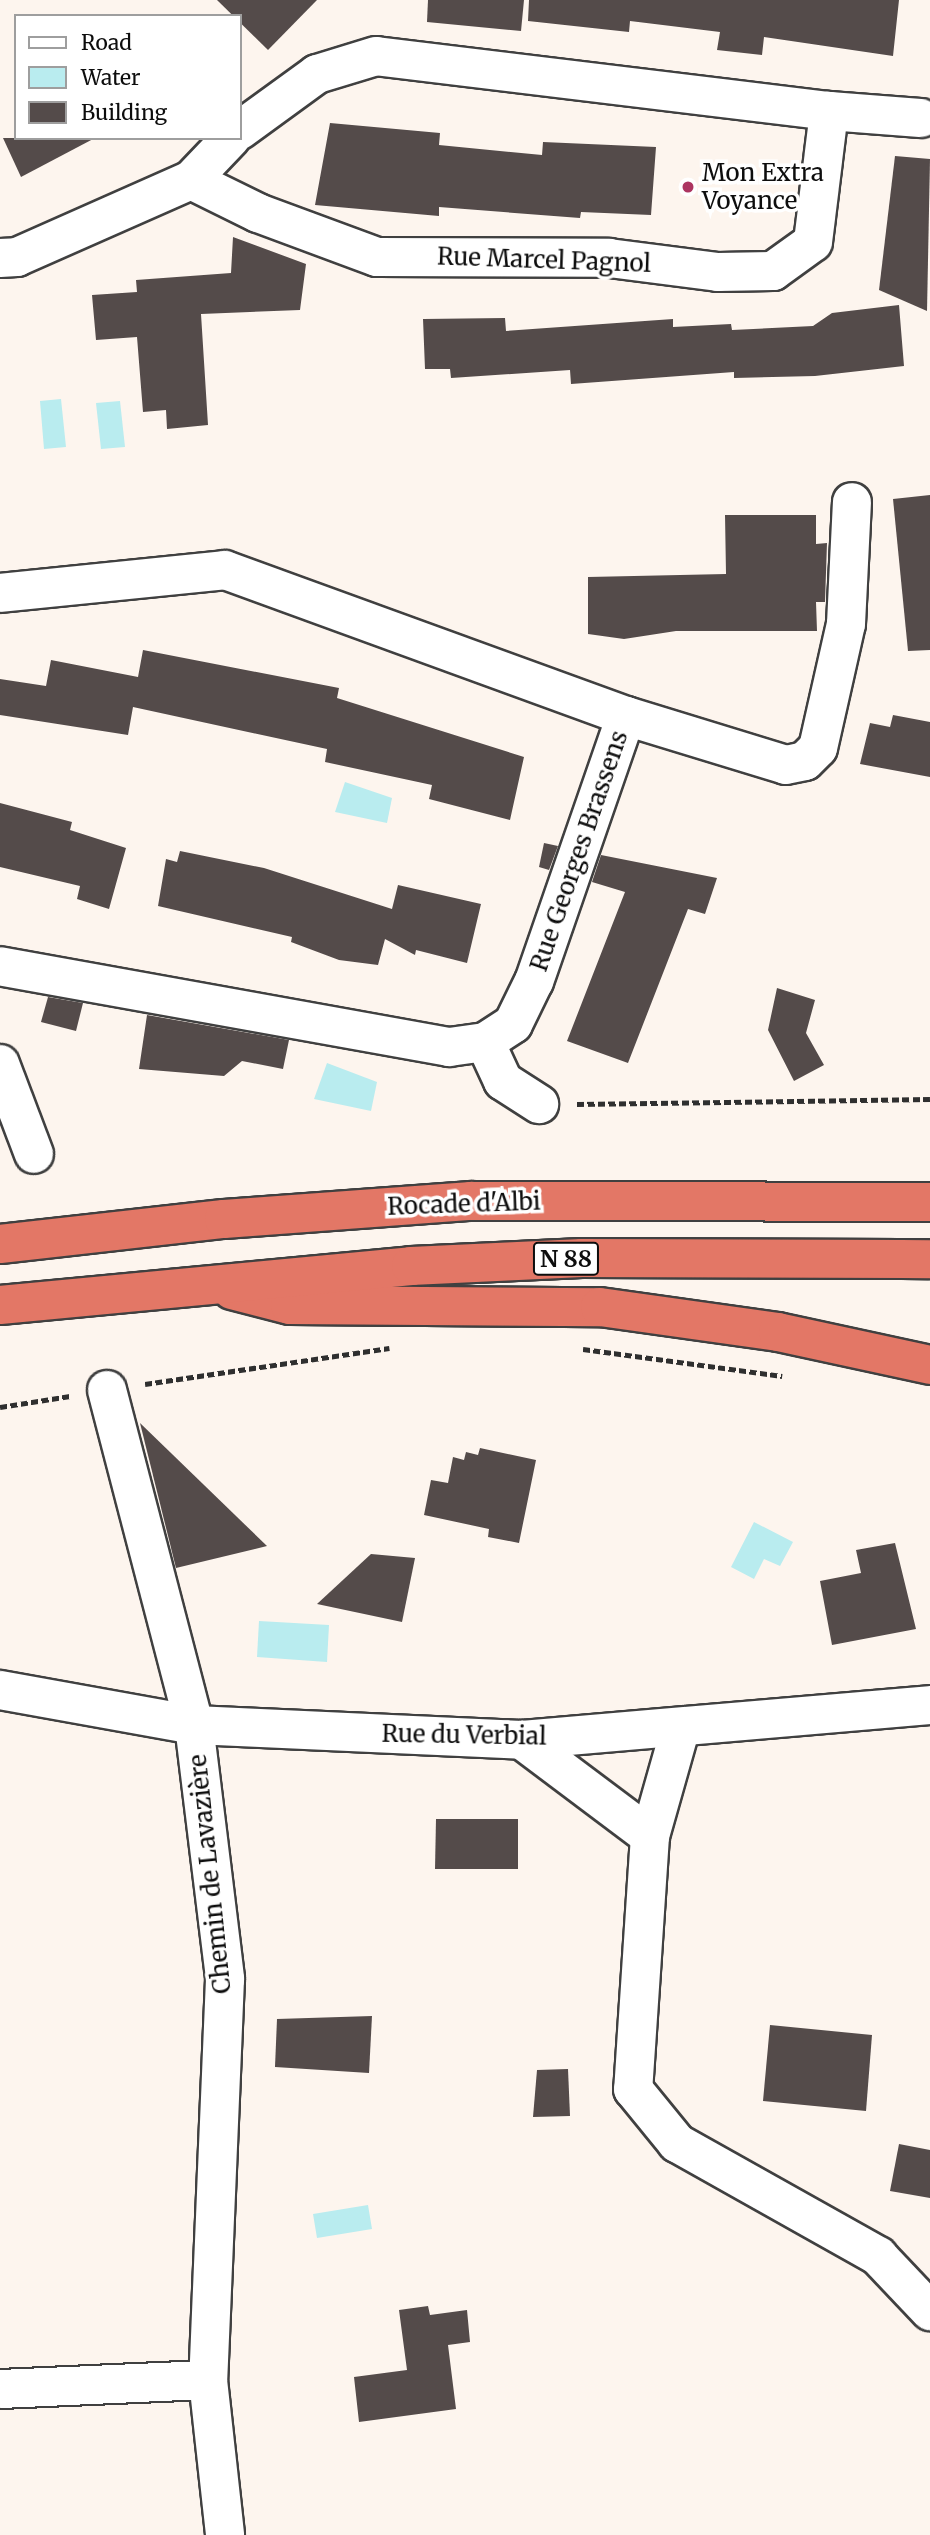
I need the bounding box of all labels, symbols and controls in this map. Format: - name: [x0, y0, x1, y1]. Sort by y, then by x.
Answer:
- legend: [14, 14, 242, 140]
- text: Road: [81, 29, 132, 56]
- text: Water: [81, 64, 140, 91]
- text: Building: [81, 99, 167, 126]
- place label: Mon Extra Voyance: [702, 159, 824, 215]
- marker: Mon Extra Voyance: [680, 179, 696, 195]
- street label: Rue Marcel Pagnol: [437, 242, 651, 278]
- street label: Rue Georges Brassens: [524, 727, 634, 975]
- street label: Rocade d'Albi: [387, 1187, 541, 1221]
- road number: N 88: [533, 1240, 599, 1278]
- street label: Rue du Verbial: [381, 1719, 547, 1751]
- street label: Chemin de Lavazière: [183, 1753, 237, 1995]

